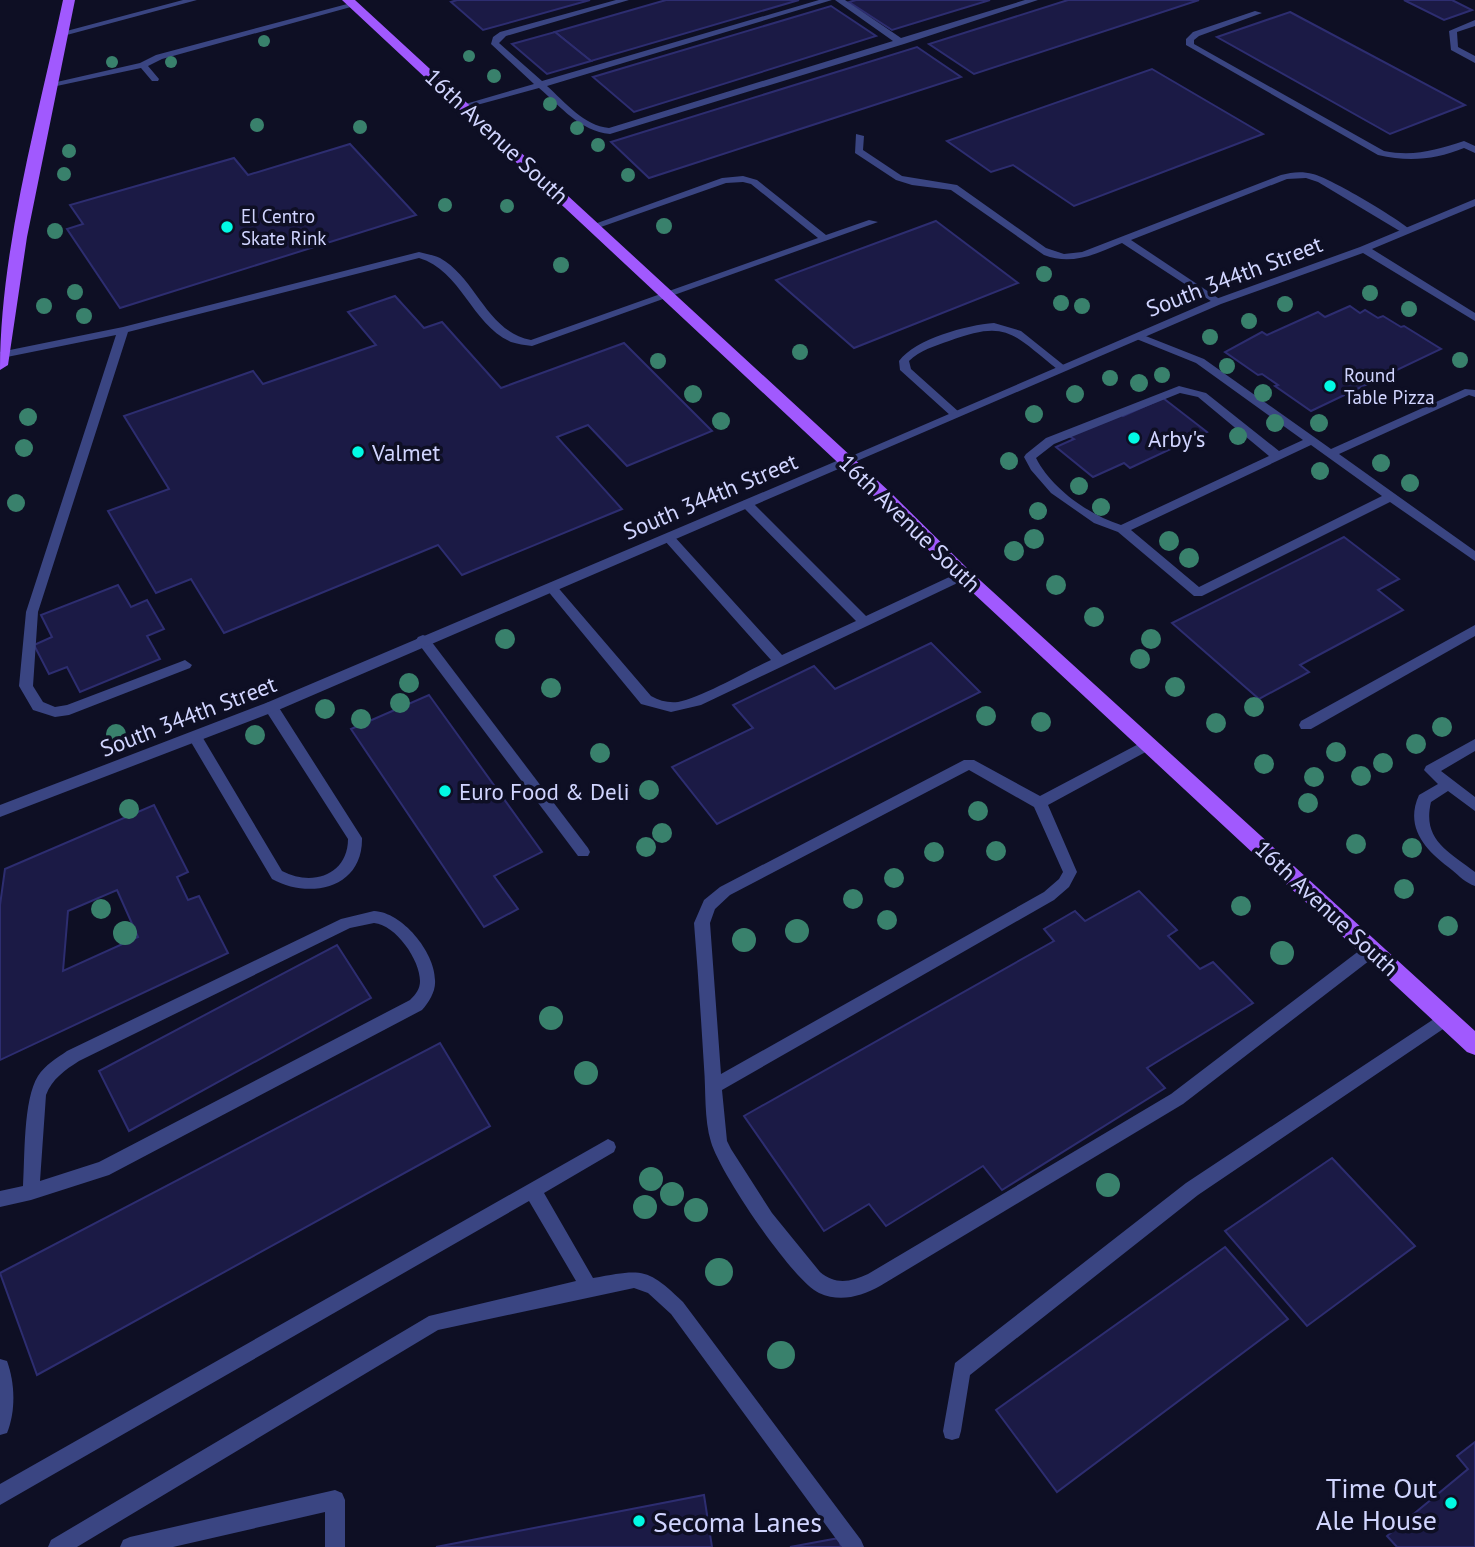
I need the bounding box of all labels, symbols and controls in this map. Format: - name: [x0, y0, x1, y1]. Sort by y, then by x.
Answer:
- street label: 16th Avenue South: [419, 62, 575, 210]
- place label: El Centro Skate Rink: [241, 204, 326, 250]
- marker: El Centro Skate Rink: [219, 219, 235, 235]
- street label: South 344th Street: [1142, 229, 1326, 323]
- place label: Round Table Pizza: [1344, 363, 1435, 409]
- marker: Round Table Pizza: [1322, 378, 1338, 394]
- place label: Arby's: [1148, 424, 1205, 453]
- marker: Arby's: [1126, 430, 1142, 446]
- place label: Valmet: [371, 438, 440, 467]
- marker: Valmet: [350, 444, 366, 460]
- street label: South 344th Street: [619, 446, 802, 546]
- street label: 16th Avenue South: [833, 448, 987, 598]
- street label: South 344th Street: [96, 669, 280, 763]
- place label: Euro Food & Deli: [459, 777, 630, 806]
- marker: Euro Food & Deli: [437, 783, 453, 799]
- street label: 16th Avenue South: [1249, 834, 1405, 982]
- place label: Time Out Ale House: [1316, 1469, 1438, 1538]
- marker: Time Out Ale House: [1443, 1495, 1459, 1511]
- place label: Secoma Lanes: [653, 1503, 822, 1540]
- marker: Secoma Lanes: [631, 1513, 647, 1529]

